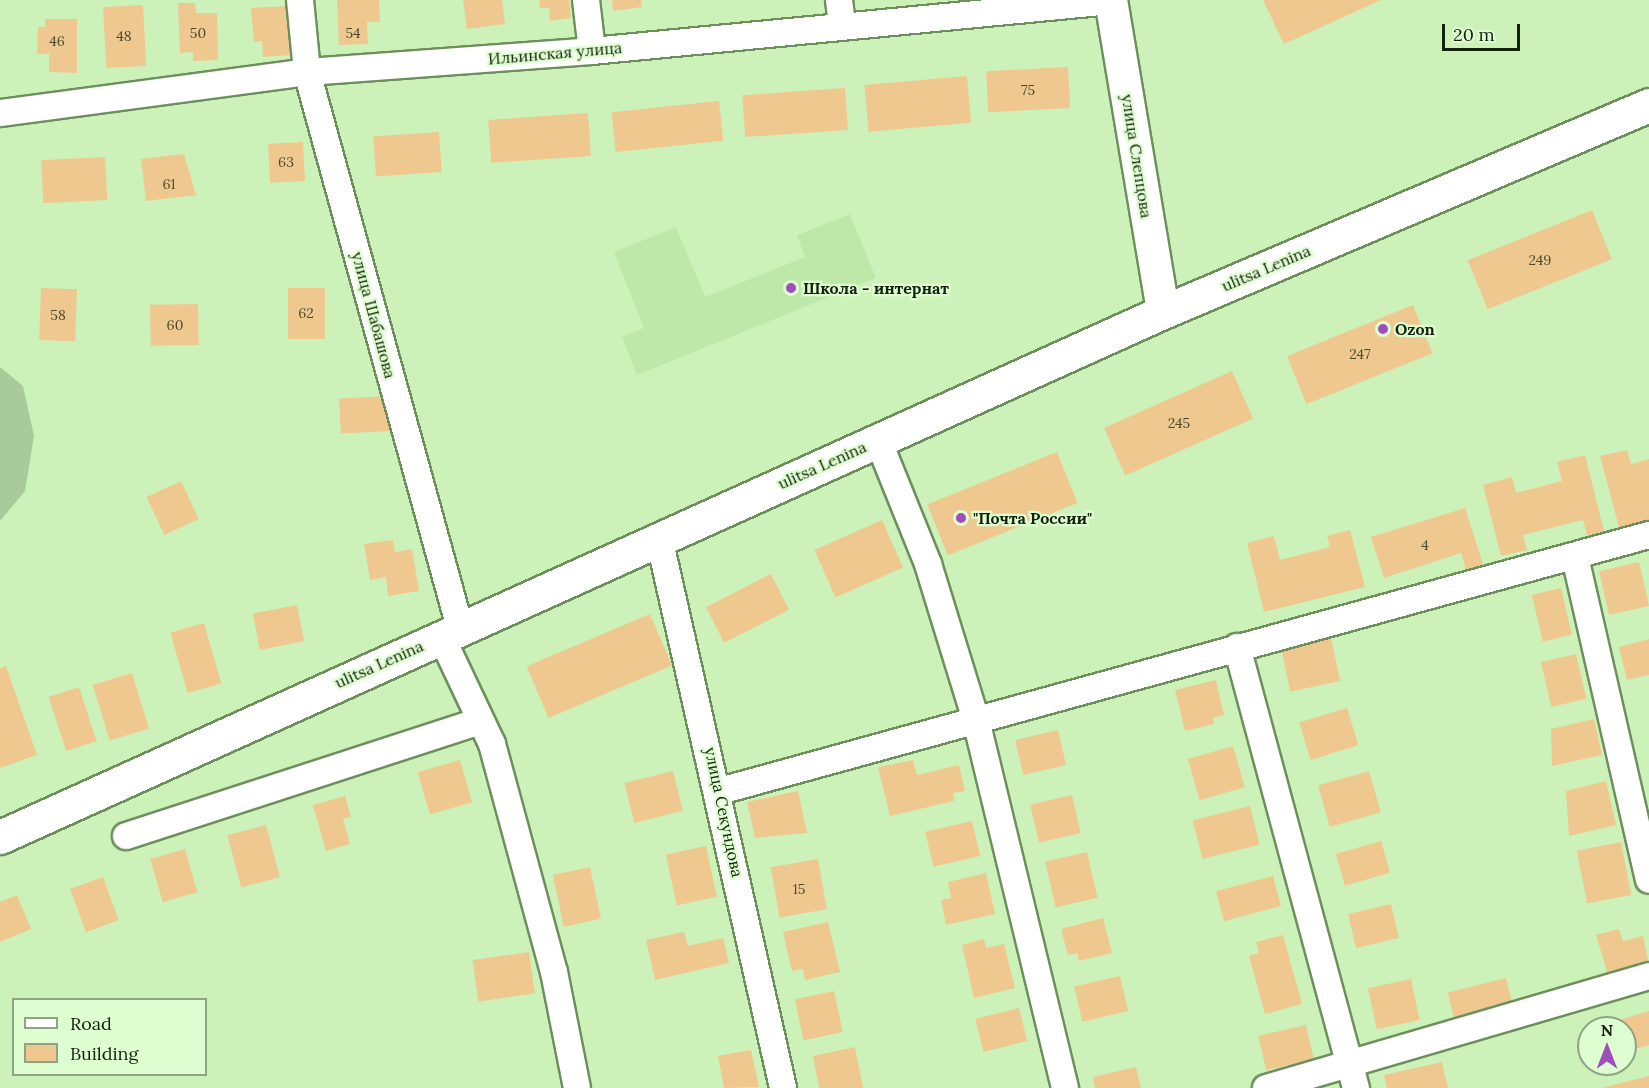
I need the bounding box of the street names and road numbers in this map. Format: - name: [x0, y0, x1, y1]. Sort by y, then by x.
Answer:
- street label: Ильинская улица: [487, 38, 623, 68]
- street label: улица Слепцова: [1118, 93, 1156, 219]
- street label: ulitsa Lenina: [1219, 241, 1313, 295]
- street label: улица Шабашова: [348, 249, 400, 381]
- street label: ulitsa Lenina: [775, 437, 869, 493]
- street label: ulitsa Lenina: [332, 636, 426, 692]
- street label: улица Секундова: [701, 745, 747, 879]

